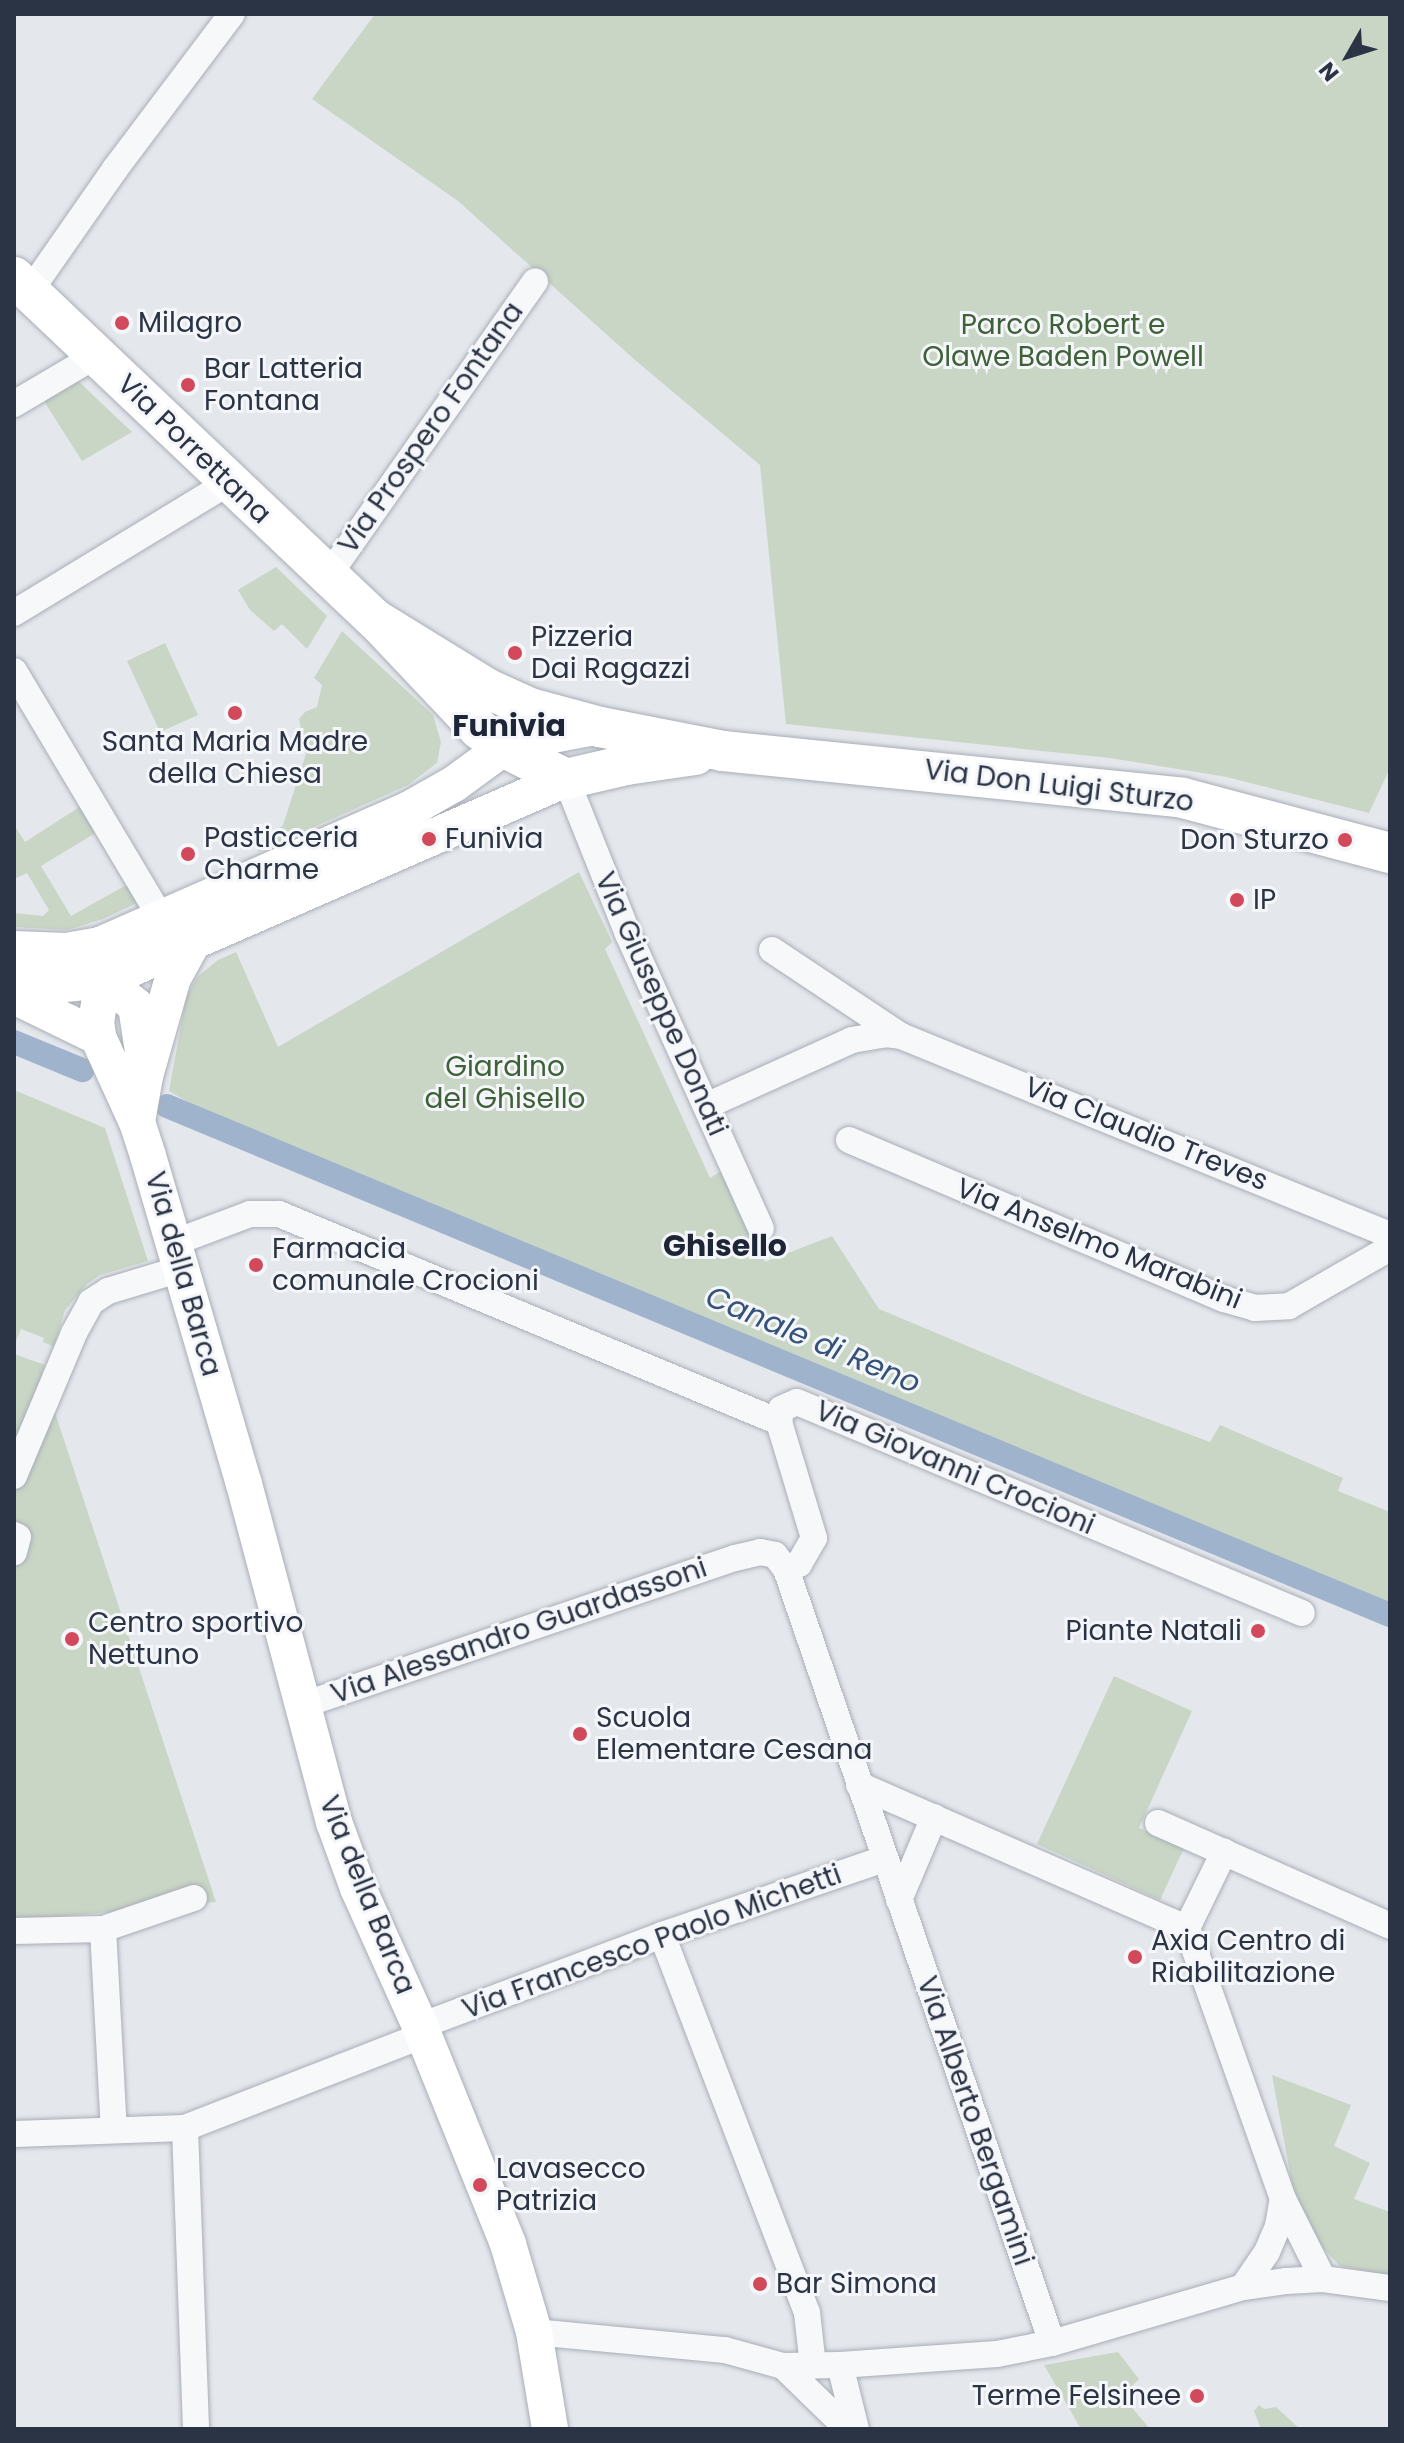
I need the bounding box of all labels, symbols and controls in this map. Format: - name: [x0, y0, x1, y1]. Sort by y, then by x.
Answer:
- north arrow: [1308, 16, 1388, 96]
- text: N: [1312, 55, 1346, 88]
- street label: Via Prospero Fontana: [331, 296, 531, 560]
- place label: Milagro: [138, 306, 242, 340]
- park label: Parco Robert e Olawe Baden Powell: [922, 308, 1204, 374]
- marker: Milagro: [113, 314, 131, 332]
- place label: Bar Latteria Fontana: [204, 352, 363, 418]
- street label: Via Porrettana: [110, 367, 278, 531]
- marker: Bar Latteria Fontana: [179, 376, 197, 394]
- place label: Pizzeria Dai Ragazzi: [531, 620, 690, 686]
- marker: Pizzeria Dai Ragazzi: [506, 644, 524, 662]
- marker: Santa Maria Madre della Chiesa: [226, 704, 244, 722]
- district label: Funivia: [452, 708, 566, 744]
- place label: Santa Maria Madre della Chiesa: [102, 725, 368, 791]
- street label: Via Don Luigi Sturzo: [922, 753, 1196, 819]
- place label: Pasticceria Charme: [204, 821, 358, 887]
- place label: Funivia: [445, 822, 543, 856]
- place label: Don Sturzo: [1180, 823, 1329, 857]
- marker: Funivia: [420, 830, 438, 848]
- marker: Don Sturzo: [1336, 831, 1354, 849]
- marker: Pasticceria Charme: [179, 845, 197, 863]
- street label: Via Giuseppe Donati: [588, 867, 734, 1141]
- place label: IP: [1253, 883, 1276, 917]
- marker: IP: [1228, 891, 1246, 909]
- park label: Giardino del Ghisello: [425, 1050, 585, 1116]
- street label: Via Claudio Treves: [1019, 1070, 1273, 1198]
- street label: Via della Barca: [138, 1168, 228, 1380]
- street label: Via Anselmo Marabini: [951, 1171, 1247, 1317]
- district label: Ghisello: [663, 1228, 787, 1264]
- place label: Farmacia comunale Crocioni: [272, 1232, 539, 1298]
- marker: Farmacia comunale Crocioni: [247, 1256, 265, 1274]
- water label: Canale di Reno: [700, 1279, 926, 1401]
- street label: Via Giovanni Crocioni: [810, 1394, 1100, 1542]
- street label: Via Alessandro Guardassoni: [327, 1551, 711, 1711]
- place label: Centro sportivo Nettuno: [88, 1606, 304, 1672]
- place label: Piante Natali: [1066, 1614, 1242, 1648]
- marker: Piante Natali: [1249, 1622, 1267, 1640]
- marker: Centro sportivo Nettuno: [63, 1630, 81, 1648]
- place label: Scuola Elementare Cesana: [596, 1701, 872, 1767]
- marker: Scuola Elementare Cesana: [571, 1725, 589, 1743]
- street label: Via della Barca: [312, 1791, 422, 1999]
- street label: Via Francesco Paolo Michetti: [458, 1858, 846, 2026]
- place label: Axia Centro di Riabilitazione: [1151, 1924, 1345, 1990]
- marker: Axia Centro di Riabilitazione: [1126, 1948, 1144, 1966]
- street label: Via Alberto Bergamini: [910, 1972, 1040, 2270]
- place label: Lavasecco Patrizia: [496, 2152, 646, 2218]
- marker: Lavasecco Patrizia: [471, 2176, 489, 2194]
- place label: Bar Simona: [776, 2267, 937, 2301]
- marker: Bar Simona: [751, 2275, 769, 2293]
- place label: Terme Felsinee: [972, 2379, 1181, 2413]
- marker: Terme Felsinee: [1188, 2387, 1206, 2405]

